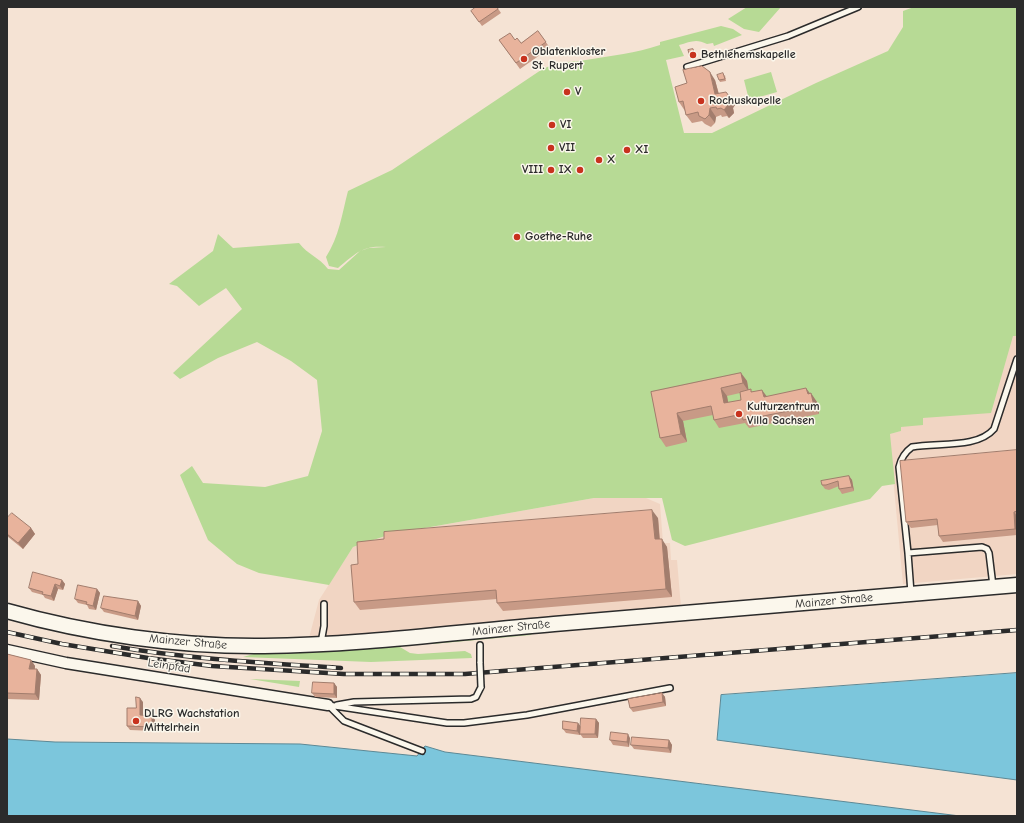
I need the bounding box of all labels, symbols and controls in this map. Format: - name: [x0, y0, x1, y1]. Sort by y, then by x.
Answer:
- place label: Oblatenkloster St. Rupert: [532, 45, 605, 73]
- place label: Bethlehemskapelle: [701, 48, 796, 62]
- marker: Bethlehemskapelle: [688, 50, 698, 60]
- marker: Oblatenkloster St. Rupert: [519, 54, 529, 64]
- place label: V: [575, 85, 581, 99]
- marker: V: [562, 87, 572, 97]
- place label: Rochuskapelle: [709, 94, 781, 108]
- marker: Rochuskapelle: [696, 96, 706, 106]
- place label: VI: [560, 118, 571, 132]
- marker: VI: [547, 120, 557, 130]
- place label: VII: [559, 141, 575, 155]
- marker: VII: [546, 143, 556, 153]
- place label: XI: [635, 143, 648, 157]
- marker: XI: [622, 145, 632, 155]
- place label: X: [607, 153, 615, 167]
- marker: X: [594, 155, 604, 165]
- place label: VIII: [522, 163, 543, 177]
- place label: IX: [559, 163, 572, 177]
- marker: VIII: [546, 165, 556, 175]
- marker: IX: [575, 165, 585, 175]
- place label: Goethe-Ruhe: [525, 230, 592, 244]
- marker: Goethe-Ruhe: [512, 232, 522, 242]
- place label: Kulturzentrum Villa Sachsen: [747, 400, 820, 428]
- marker: Kulturzentrum Villa Sachsen: [734, 409, 744, 419]
- street label: Mainzer Straße: [794, 590, 874, 612]
- street label: Mainzer Straße: [471, 617, 551, 639]
- street label: Mainzer Straße: [148, 631, 228, 653]
- street label: Leinpfad: [147, 656, 191, 676]
- place label: DLRG Wachstation Mittelrhein: [144, 707, 239, 735]
- marker: DLRG Wachstation Mittelrhein: [131, 716, 141, 726]

